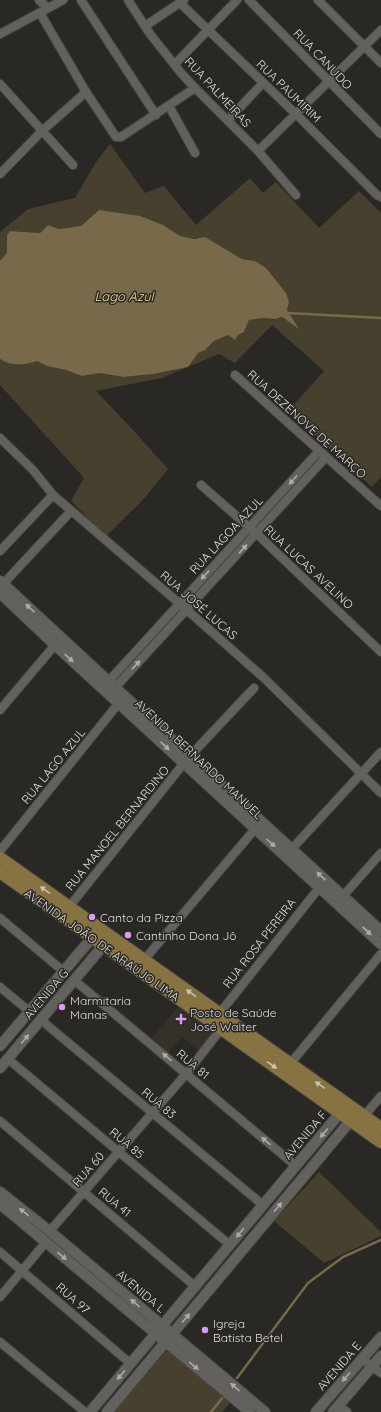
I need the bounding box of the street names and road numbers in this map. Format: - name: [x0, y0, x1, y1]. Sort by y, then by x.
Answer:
- street label: RUA CANUDO: [290, 26, 356, 92]
- street label: RUA PALMEIRAS: [182, 54, 255, 130]
- street label: RUA PAUMIRIM: [253, 56, 325, 126]
- street label: RUA DEZENOVE DE MARÇO: [244, 367, 370, 481]
- street label: RUA LAGOA AZUL: [186, 493, 266, 577]
- street label: RUA LUCAS AVELINO: [261, 522, 357, 612]
- street label: RUA JOSÉ LUCAS: [157, 567, 241, 643]
- street label: AVENIDA BERNARDO MANUEL: [132, 696, 266, 823]
- street label: RUA LAGO AZUL: [18, 725, 88, 807]
- street label: RUA MANOEL BERNARDINO: [62, 763, 172, 893]
- street label: AVENIDA JOÃO DE ARAÚJO LIMA: [21, 885, 183, 1005]
- street label: RUA ROSA PEREIRA: [219, 895, 299, 991]
- street label: AVENIDA G: [21, 966, 71, 1022]
- street label: RUA 81: [173, 1046, 213, 1082]
- street label: RUA 83: [139, 1084, 179, 1122]
- street label: AVENIDA F: [280, 1107, 330, 1163]
- street label: RUA 85: [107, 1124, 147, 1162]
- street label: RUA 60: [69, 1149, 107, 1189]
- street label: RUA 41: [96, 1184, 134, 1220]
- street label: AVENIDA L: [114, 1266, 169, 1316]
- street label: RUA 97: [53, 1279, 93, 1317]
- street label: AVENIDA E: [314, 1338, 364, 1393]

